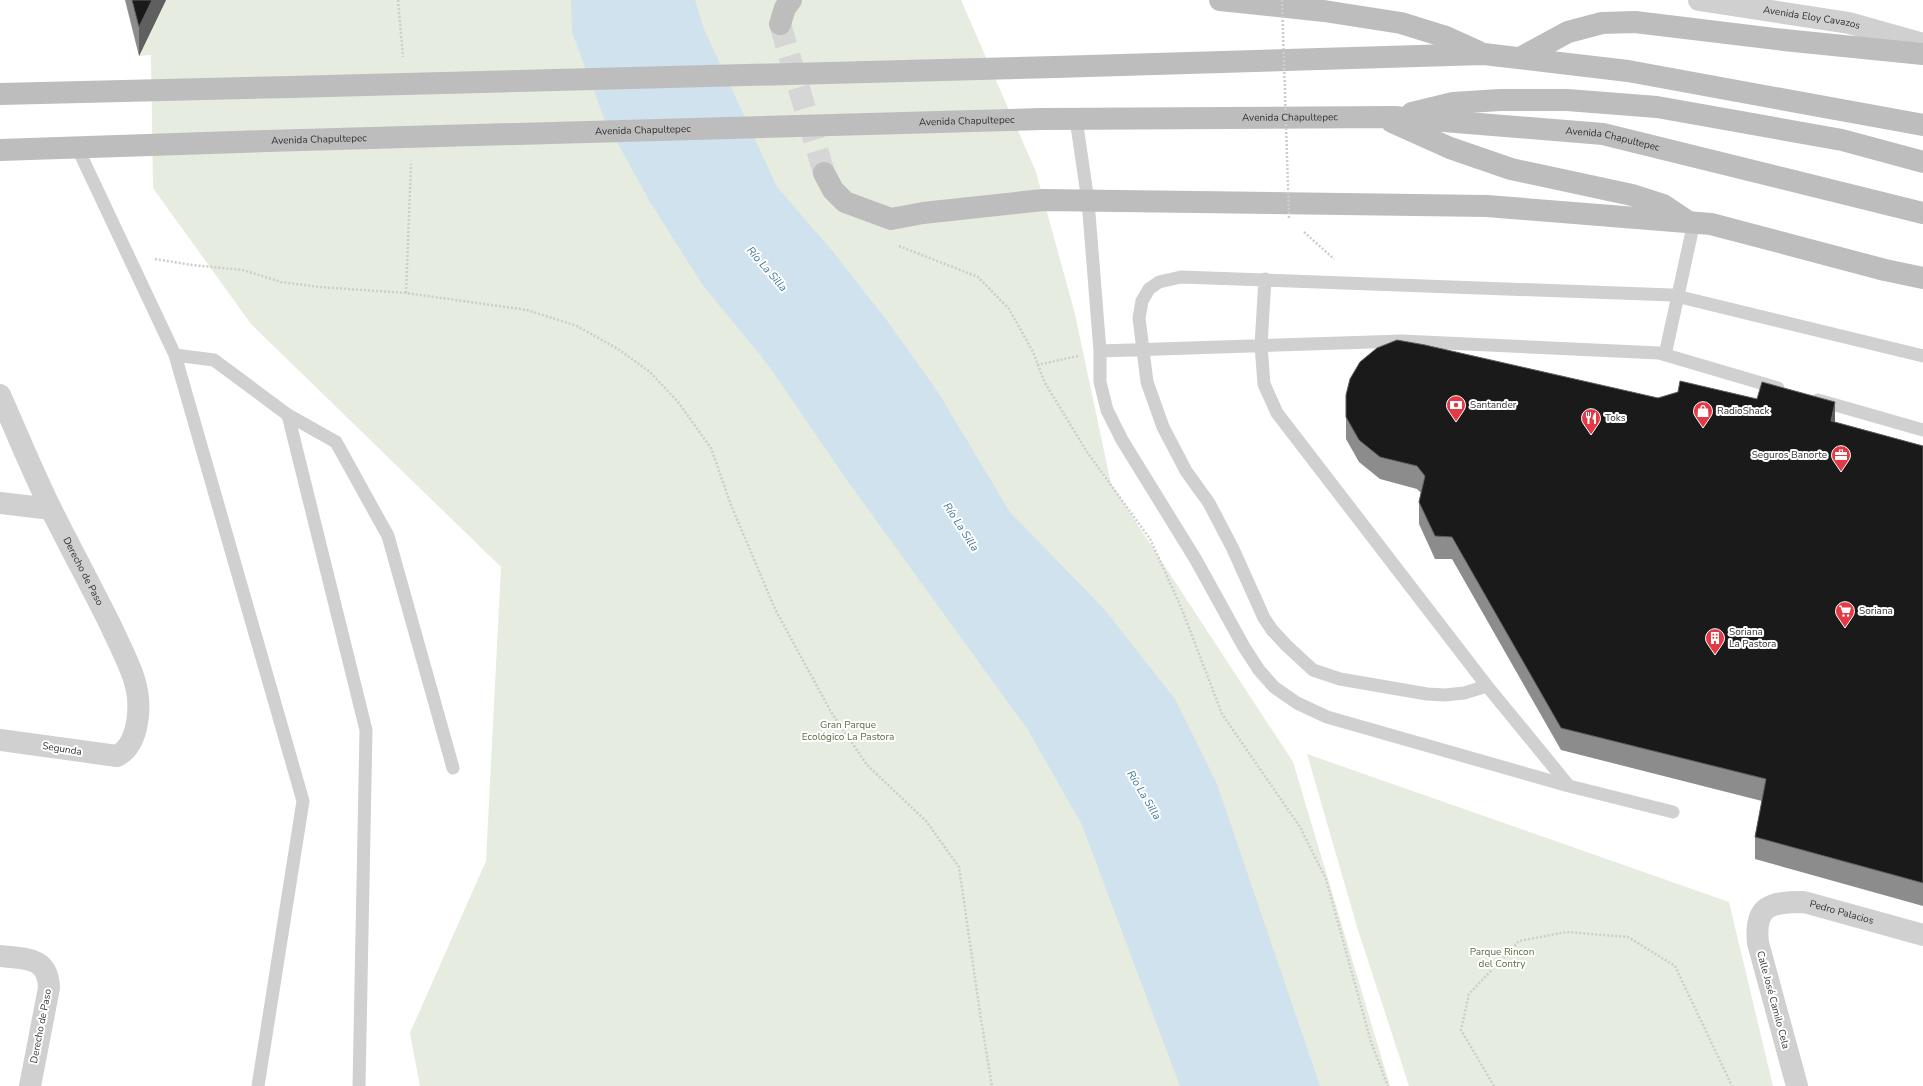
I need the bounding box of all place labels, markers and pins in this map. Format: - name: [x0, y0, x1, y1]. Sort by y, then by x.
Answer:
- bank icon: Santander: [1445, 394, 1467, 422]
- place label: Santander: [1470, 398, 1517, 412]
- shop icon: RadioShack: [1692, 400, 1714, 428]
- place label: RadioShack: [1717, 404, 1770, 418]
- restaurant icon: Toks: [1580, 407, 1602, 435]
- place label: Toks: [1605, 411, 1626, 425]
- office icon: Seguros Banorte: [1830, 444, 1852, 472]
- place label: Seguros Banorte: [1752, 448, 1827, 462]
- supermarket icon: Soriana: [1834, 600, 1856, 628]
- place label: Soriana: [1859, 604, 1893, 618]
- place label: Soriana La Pastora: [1729, 625, 1776, 651]
- building icon: Soriana La Pastora: [1704, 627, 1726, 655]

